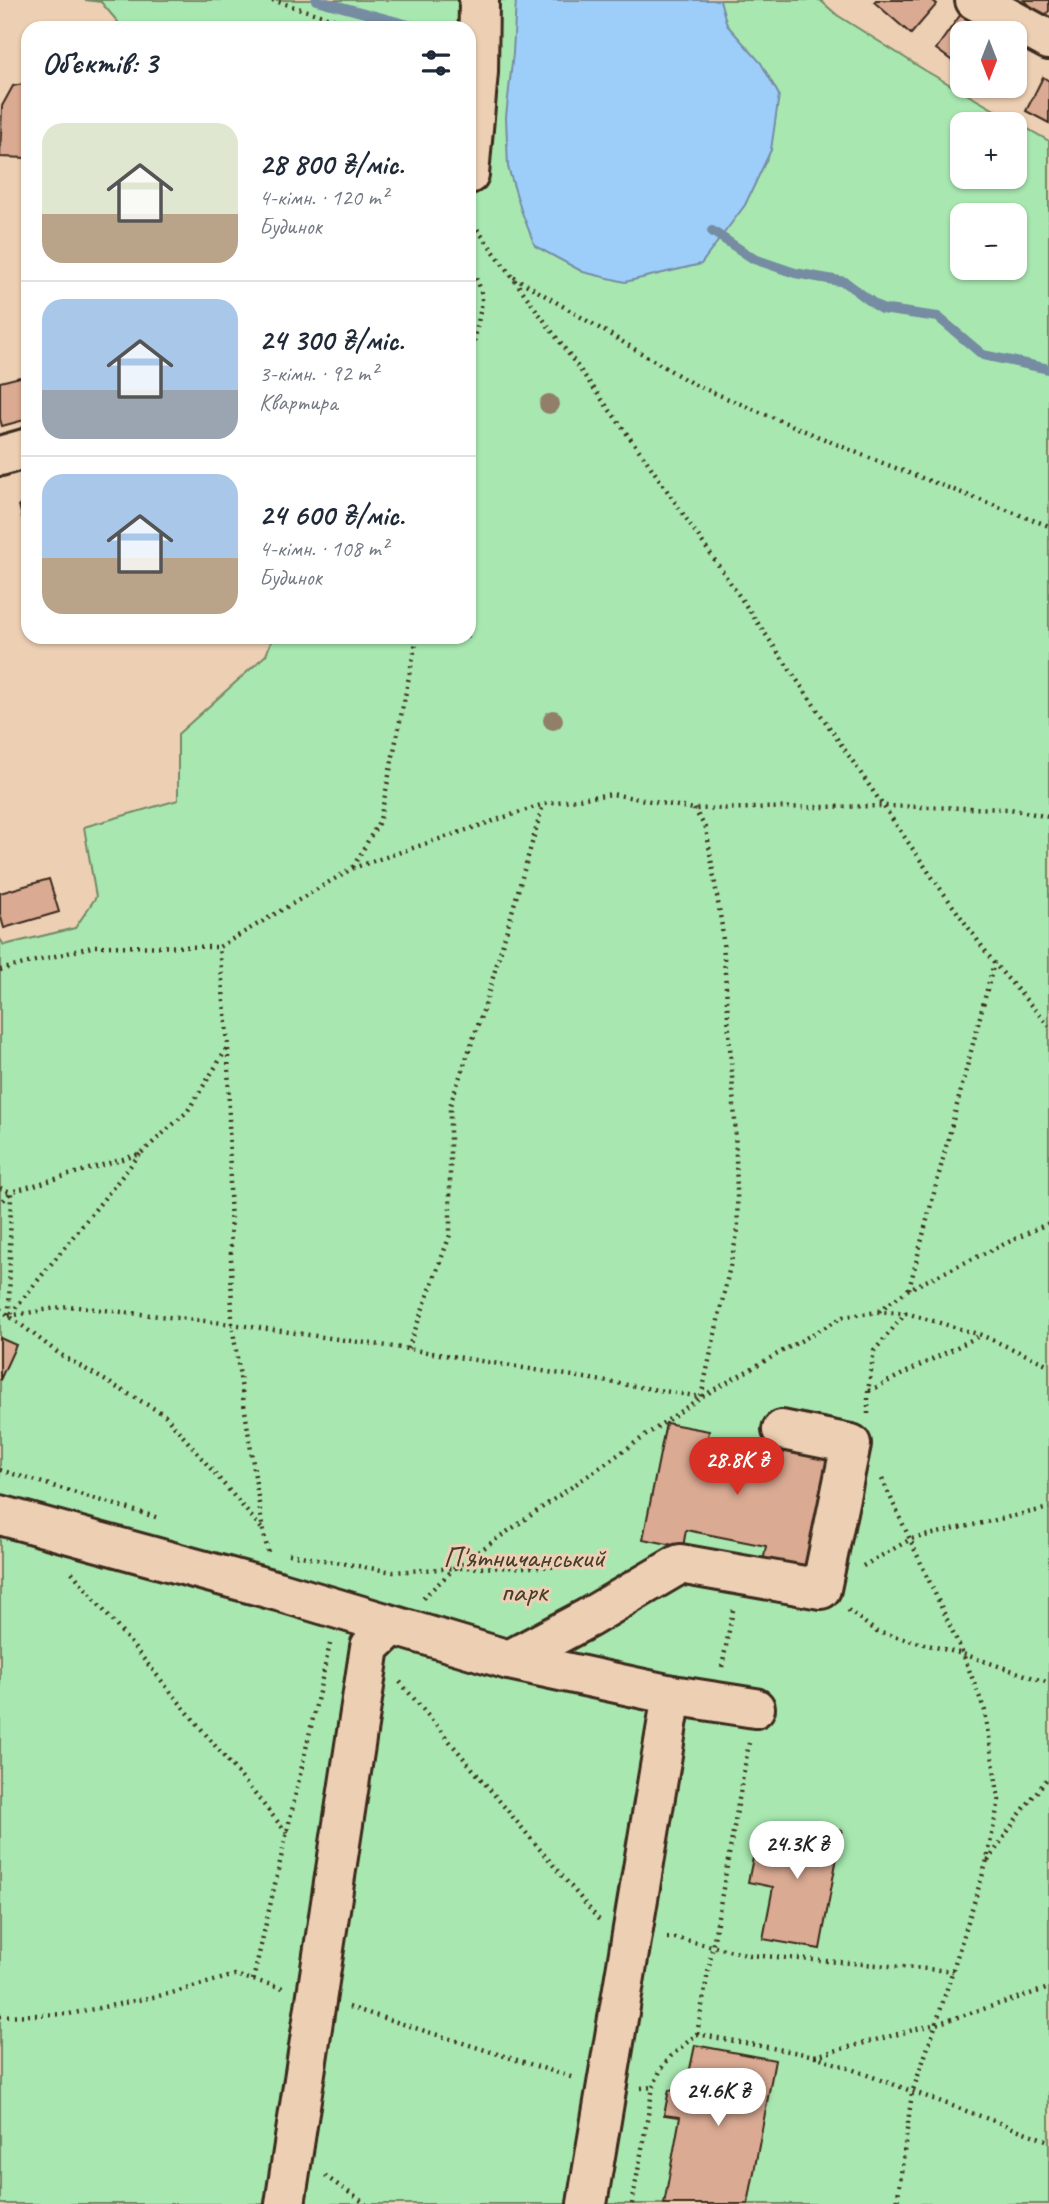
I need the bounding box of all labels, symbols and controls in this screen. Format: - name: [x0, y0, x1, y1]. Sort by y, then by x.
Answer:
- north arrow: [950, 21, 1027, 98]
- map controls: [950, 21, 1027, 280]
- text: Об’єктів: 3: [42, 44, 158, 82]
- icon: filters: [417, 44, 455, 82]
- button: +: [950, 112, 1027, 189]
- text: 28 800 ₴/міс.: [259, 145, 404, 183]
- icon: home: [98, 151, 182, 235]
- text: 4-кімн. · 120 m²: [259, 183, 388, 212]
- button: −: [950, 203, 1027, 280]
- text: Будинок: [259, 212, 322, 241]
- text: 24 300 ₴/міс.: [259, 321, 404, 359]
- icon: home: [98, 327, 182, 411]
- text: 3-кімн. · 92 m²: [259, 359, 377, 388]
- text: Квартира: [259, 388, 337, 417]
- text: 24 600 ₴/міс.: [259, 496, 404, 534]
- icon: home: [98, 502, 182, 586]
- text: 4-кімн. · 108 m²: [259, 534, 388, 563]
- text: Будинок: [259, 563, 322, 592]
- pin: 28.8K ₴: [672, 1438, 802, 1497]
- text: 28.8K ₴: [705, 1445, 769, 1474]
- park label: П'ятничанський парк: [443, 1538, 606, 1610]
- pin: 24.3K ₴: [732, 1822, 862, 1881]
- text: 24.3K ₴: [765, 1829, 829, 1858]
- pin: 24.6K ₴: [653, 2068, 783, 2128]
- text: 24.6K ₴: [686, 2076, 750, 2105]

